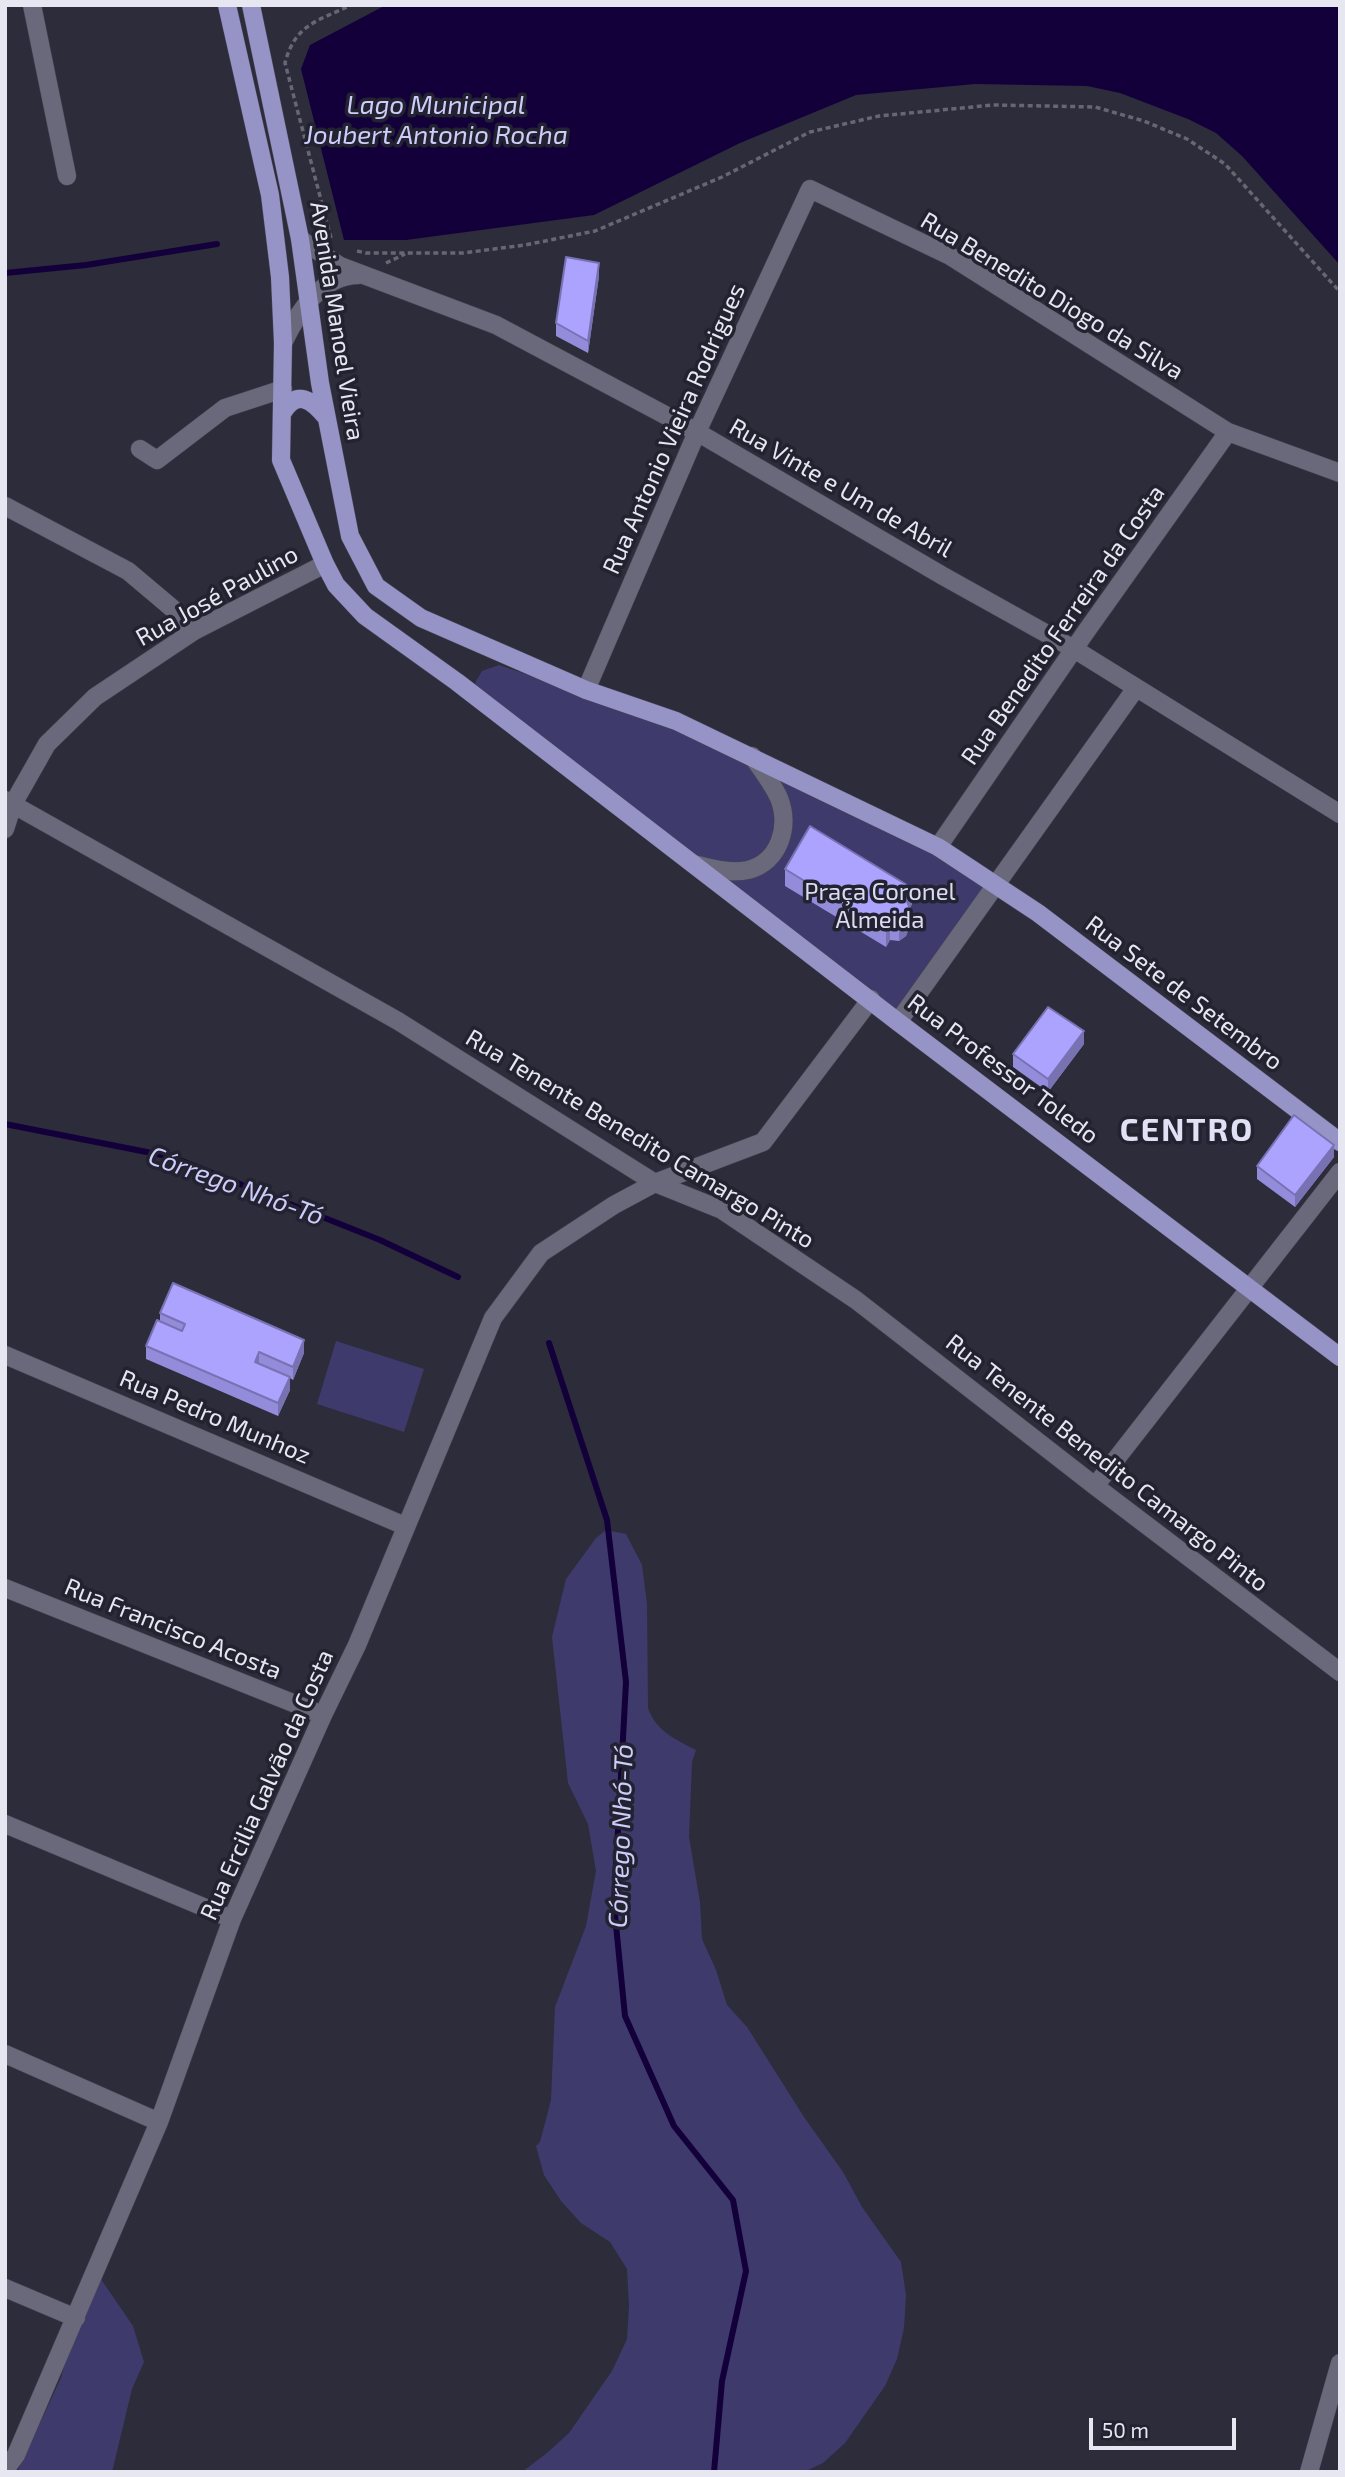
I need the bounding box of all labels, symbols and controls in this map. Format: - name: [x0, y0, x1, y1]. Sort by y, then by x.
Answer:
- water label: Lago Municipal Joubert Antonio Rocha: [304, 89, 568, 150]
- street label: Avenida Manoel Vieira: [304, 200, 370, 442]
- street label: Rua Benedito Diogo da Silva: [915, 206, 1189, 386]
- street label: Rua Antonio Vieira Rodrigues: [597, 279, 751, 579]
- street label: Rua Vinte e Um de Abril: [724, 412, 958, 564]
- street label: Rua Benedito Ferreira da Costa: [955, 480, 1171, 770]
- street label: Rua José Paulino: [131, 540, 303, 652]
- park label: Praça Coronel Almeida: [804, 878, 956, 934]
- street label: Rua Sete de Setembro: [1080, 910, 1288, 1076]
- street label: Rua Professor Toledo: [902, 988, 1104, 1150]
- street label: Rua Tenente Benedito Camargo Pinto: [461, 1023, 819, 1255]
- district label: CENTRO: [1121, 1111, 1253, 1149]
- water label: Córrego Nhó-Tó: [144, 1140, 328, 1232]
- street label: Rua Tenente Benedito Camargo Pinto: [940, 1328, 1274, 1598]
- street label: Rua Pedro Munhoz: [115, 1364, 315, 1470]
- street label: Rua Francisco Acosta: [60, 1572, 286, 1686]
- street label: Rua Ercilia Galvão da Costa: [194, 1645, 340, 1925]
- water label: Córrego Nhó-Tó: [602, 1743, 640, 1929]
- scale bar: [1093, 2404, 1240, 2448]
- text: 50 m: [1102, 2417, 1149, 2442]

